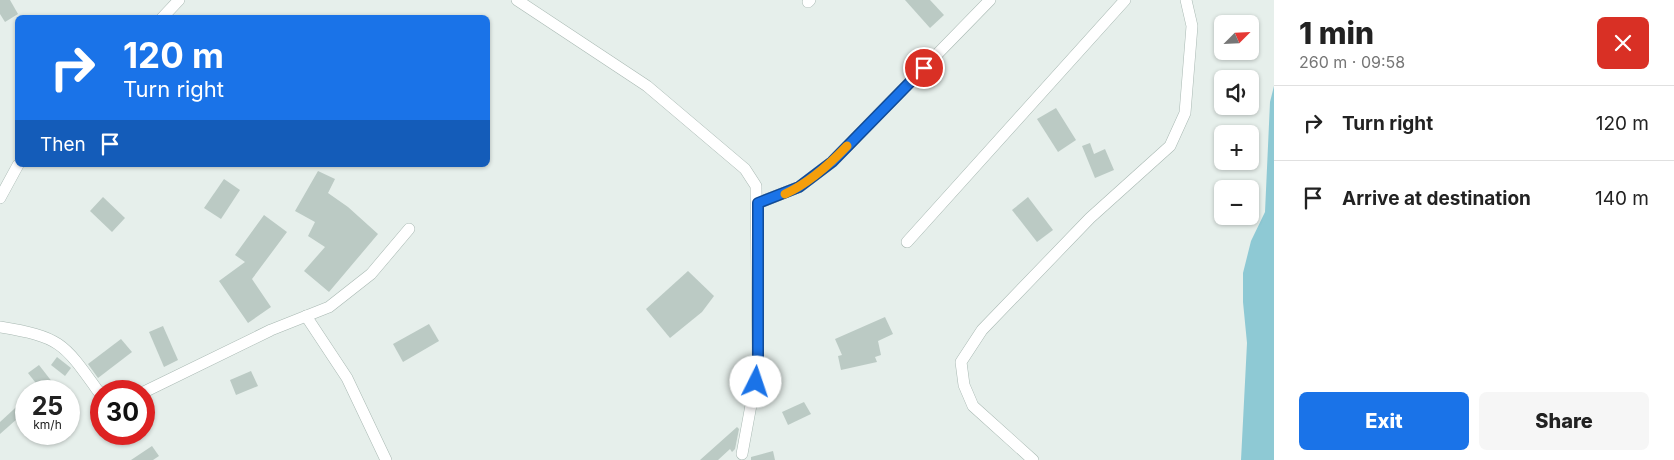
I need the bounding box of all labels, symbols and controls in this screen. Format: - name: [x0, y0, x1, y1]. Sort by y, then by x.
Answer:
- north arrow: [1214, 15, 1259, 60]
- map controls: [1214, 15, 1259, 225]
- text: 1 min: [1299, 15, 1374, 51]
- button: close: [1597, 17, 1649, 69]
- text: 120 m: [123, 34, 224, 76]
- icon: right: [40, 35, 105, 100]
- pin: [903, 47, 945, 89]
- text: 260 m · 09:58: [1299, 52, 1405, 72]
- icon: arrive: [910, 54, 938, 82]
- button: sound: [1214, 70, 1259, 115]
- text: Turn right: [123, 76, 224, 102]
- icon: right: [1299, 109, 1327, 137]
- text: Turn right: [1342, 112, 1433, 135]
- text: 120 m: [1596, 112, 1649, 135]
- button: +: [1214, 125, 1259, 170]
- icon: arrive: [96, 130, 124, 158]
- text: Then: [40, 133, 86, 156]
- button: −: [1214, 180, 1259, 225]
- icon: arrive: [1299, 184, 1327, 212]
- text: Arrive at destination: [1342, 187, 1531, 210]
- text: 140 m: [1595, 187, 1649, 210]
- position arrow: [729, 355, 781, 407]
- speed limit sign: 30: [90, 380, 155, 445]
- text: 25: [32, 391, 63, 421]
- button: Exit: [1299, 392, 1469, 450]
- button: Share: [1479, 392, 1649, 450]
- text: km/h: [33, 417, 62, 432]

